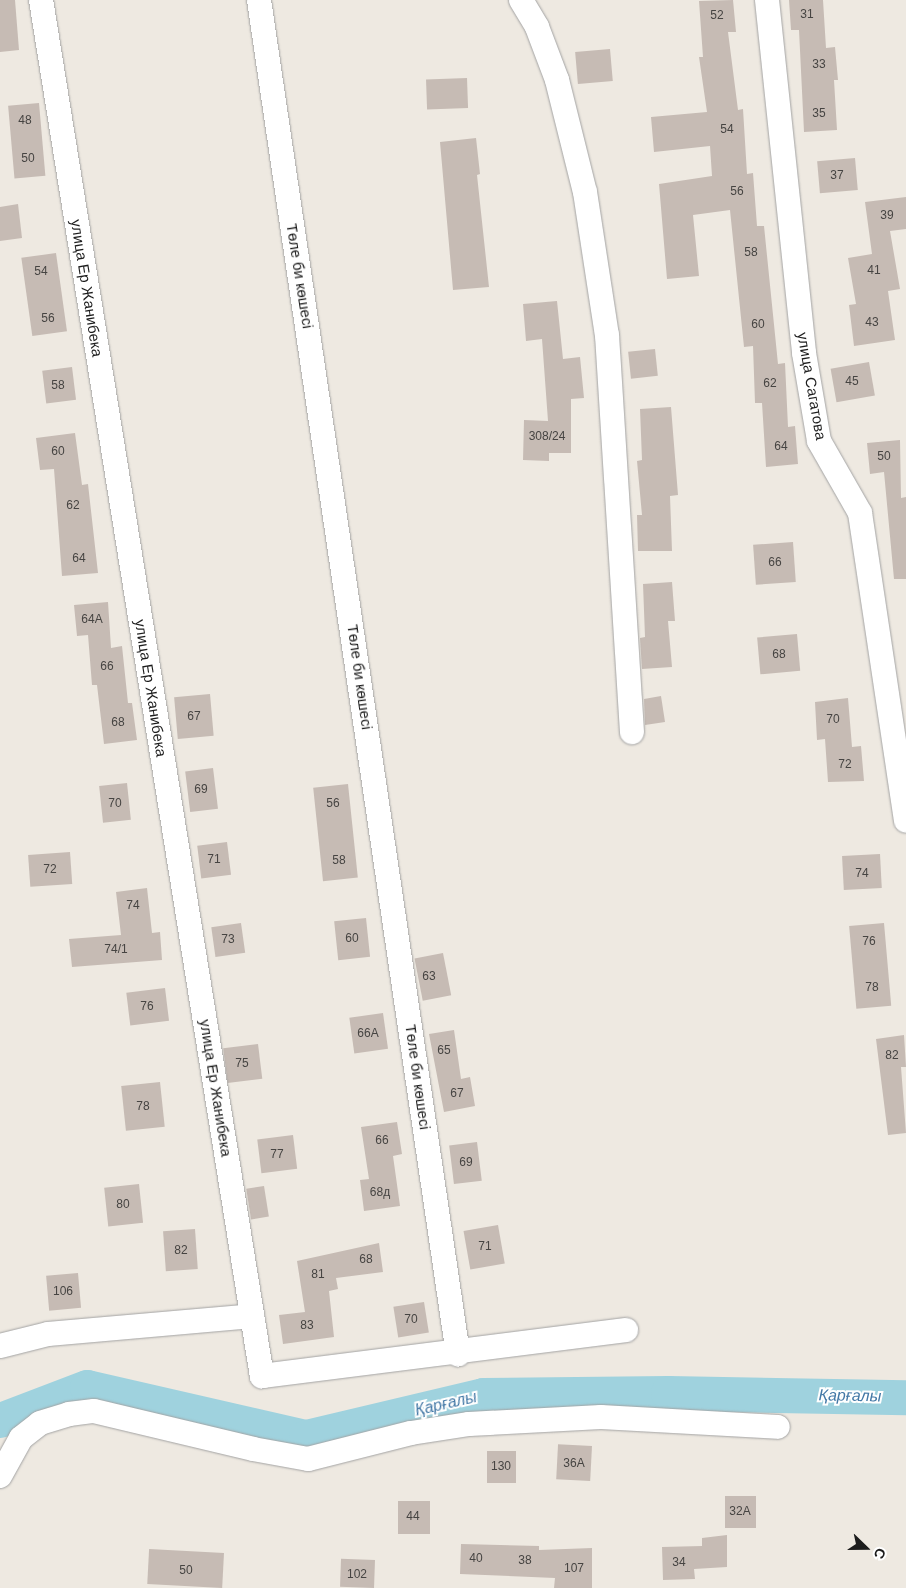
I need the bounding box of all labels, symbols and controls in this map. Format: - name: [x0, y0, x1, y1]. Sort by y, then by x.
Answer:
- house number: 31: [800, 8, 814, 22]
- house number: 52: [710, 9, 724, 23]
- house number: 33: [812, 58, 826, 72]
- house number: 35: [812, 107, 826, 121]
- house number: 48: [18, 114, 32, 128]
- house number: 54: [720, 123, 734, 137]
- house number: 50: [21, 152, 35, 166]
- house number: 37: [830, 169, 844, 183]
- house number: 56: [730, 185, 744, 199]
- house number: 39: [880, 209, 894, 223]
- street label: улица Ер Жанибека: [67, 218, 107, 358]
- street label: Төле би көшесі: [283, 222, 317, 330]
- house number: 58: [744, 246, 758, 260]
- house number: 41: [867, 264, 881, 278]
- house number: 54: [34, 265, 48, 279]
- house number: 56: [41, 312, 55, 326]
- house number: 43: [865, 316, 879, 330]
- house number: 60: [751, 318, 765, 332]
- street label: улица Сагатова: [794, 331, 830, 441]
- house number: 45: [845, 375, 859, 389]
- house number: 62: [763, 377, 777, 391]
- house number: 58: [51, 379, 65, 393]
- house number: 308/24: [529, 430, 565, 444]
- house number: 64: [774, 440, 788, 454]
- house number: 60: [51, 445, 65, 459]
- house number: 50: [877, 450, 891, 464]
- house number: 62: [66, 499, 80, 513]
- house number: 64: [72, 552, 86, 566]
- house number: 66: [768, 556, 782, 570]
- house number: 64А: [81, 613, 103, 627]
- street label: улица Ер Жанибека: [131, 618, 171, 758]
- street label: Төле би көшесі: [344, 623, 376, 731]
- house number: 68: [772, 648, 786, 662]
- house number: 66: [100, 660, 114, 674]
- house number: 67: [187, 710, 201, 724]
- house number: 70: [826, 713, 840, 727]
- house number: 68: [111, 716, 125, 730]
- house number: 72: [838, 758, 852, 772]
- house number: 69: [194, 783, 208, 797]
- house number: 70: [108, 797, 122, 811]
- house number: 56: [326, 797, 340, 811]
- house number: 71: [207, 853, 221, 867]
- house number: 58: [332, 854, 346, 868]
- house number: 72: [43, 863, 57, 877]
- house number: 74: [855, 867, 869, 881]
- house number: 74: [126, 899, 140, 913]
- house number: 60: [345, 932, 359, 946]
- house number: 73: [221, 933, 235, 947]
- house number: 76: [862, 935, 876, 949]
- house number: 74/1: [104, 943, 128, 957]
- house number: 63: [422, 970, 436, 984]
- house number: 78: [865, 981, 879, 995]
- house number: 76: [140, 1000, 154, 1014]
- street label: улица Ер Жанибека: [196, 1018, 236, 1158]
- street label: Төле би көшесі: [402, 1023, 434, 1131]
- house number: 66А: [357, 1027, 379, 1041]
- house number: 65: [437, 1044, 451, 1058]
- house number: 82: [885, 1049, 899, 1063]
- house number: 75: [235, 1057, 249, 1071]
- house number: 67: [450, 1087, 464, 1101]
- house number: 78: [136, 1100, 150, 1114]
- house number: 66: [375, 1134, 389, 1148]
- house number: 77: [270, 1148, 284, 1162]
- house number: 69: [459, 1156, 473, 1170]
- house number: 68д: [370, 1186, 390, 1200]
- house number: 80: [116, 1198, 130, 1212]
- house number: 71: [478, 1240, 492, 1254]
- house number: 82: [174, 1244, 188, 1258]
- house number: 68: [359, 1253, 373, 1267]
- house number: 81: [311, 1268, 325, 1282]
- house number: 106: [53, 1285, 73, 1299]
- house number: 70: [404, 1313, 418, 1327]
- house number: 83: [300, 1319, 314, 1333]
- water label: Қарғалы: [818, 1386, 882, 1406]
- water label: Қарғалы: [413, 1388, 479, 1420]
- house number: 36А: [563, 1457, 585, 1471]
- house number: 130: [491, 1460, 511, 1474]
- house number: 32А: [729, 1505, 751, 1519]
- house number: 44: [406, 1510, 420, 1524]
- north arrow: [841, 1523, 891, 1573]
- text: С: [871, 1546, 889, 1561]
- house number: 40: [469, 1552, 483, 1566]
- house number: 38: [518, 1554, 532, 1568]
- house number: 34: [672, 1556, 686, 1570]
- house number: 107: [564, 1562, 584, 1576]
- house number: 50: [179, 1564, 193, 1578]
- house number: 102: [347, 1568, 367, 1582]

